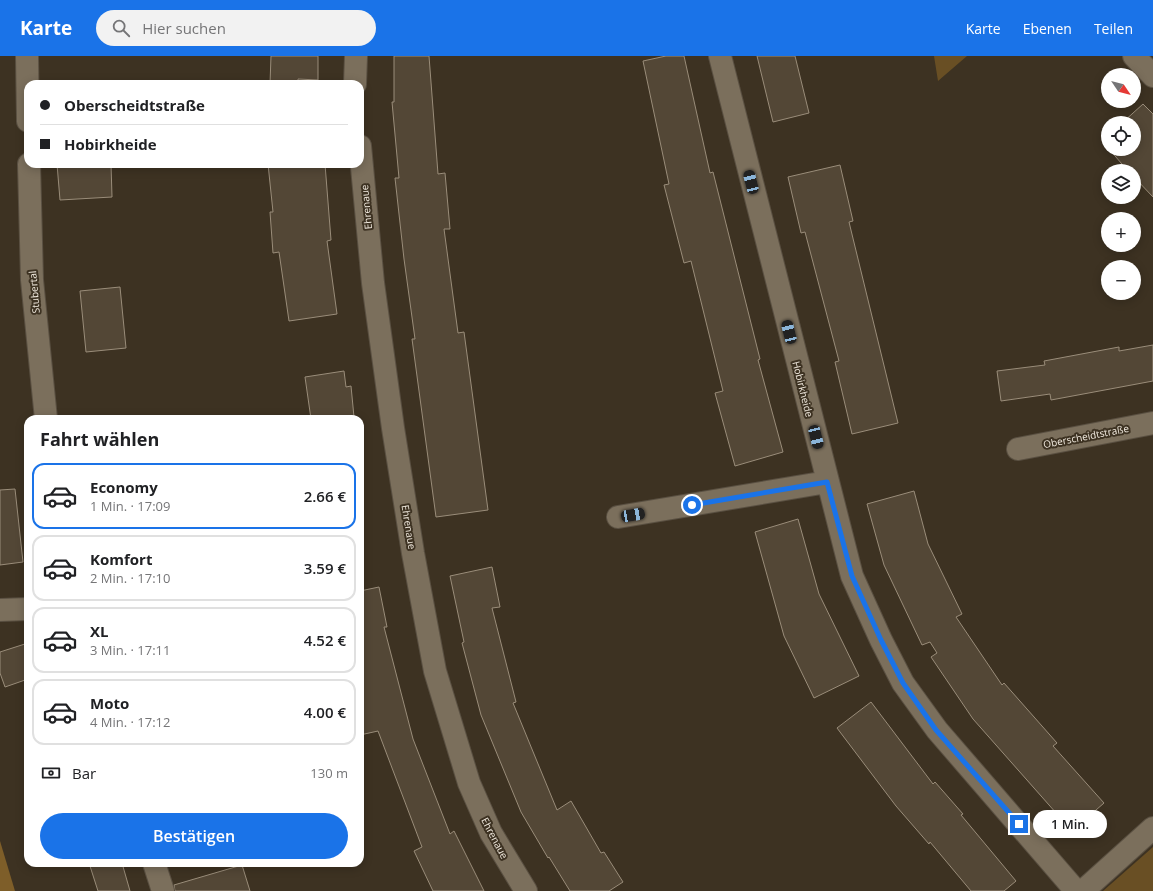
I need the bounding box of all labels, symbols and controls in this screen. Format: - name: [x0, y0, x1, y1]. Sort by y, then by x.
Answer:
- search box: [96, 10, 376, 46]
- text: Karte: [20, 15, 72, 41]
- icon: search: [110, 17, 132, 39]
- text: Hier suchen: [142, 18, 226, 38]
- text: Karte: [966, 19, 1001, 38]
- text: Ebenen: [1023, 19, 1072, 38]
- text: Teilen: [1094, 19, 1133, 38]
- north arrow: [1101, 68, 1141, 108]
- map controls: [1101, 68, 1141, 300]
- text: Oberscheidtstraße: [64, 95, 205, 115]
- button: locate: [1101, 116, 1141, 156]
- text: Hobirkheide: [64, 134, 157, 154]
- button: layers: [1101, 164, 1141, 204]
- car: [742, 169, 760, 195]
- street label: Ehrenaue: [357, 184, 375, 230]
- button: +: [1101, 212, 1141, 252]
- button: −: [1101, 260, 1141, 300]
- street label: Stubertal: [25, 270, 43, 314]
- car: [780, 319, 798, 345]
- street label: Hobirkheide: [789, 359, 817, 419]
- street label: Oberscheidtstraße: [1042, 421, 1130, 451]
- car: [807, 424, 825, 450]
- text: Fahrt wählen: [40, 427, 159, 451]
- text: Economy: [90, 477, 158, 497]
- icon: car: [42, 478, 78, 514]
- text: 2.66 €: [304, 486, 346, 506]
- route start: [683, 496, 701, 514]
- text: 1 Min. · 17:09: [90, 497, 171, 515]
- street label: Ehrenaue: [399, 504, 419, 551]
- car: [620, 507, 646, 523]
- text: Komfort: [90, 549, 152, 569]
- icon: car: [42, 550, 78, 586]
- text: 3.59 €: [304, 558, 346, 578]
- text: 2 Min. · 17:10: [90, 569, 171, 587]
- text: XL: [90, 621, 108, 641]
- icon: car: [42, 622, 78, 658]
- text: 4.52 €: [304, 630, 346, 650]
- text: 3 Min. · 17:11: [90, 641, 171, 659]
- text: Moto: [90, 693, 129, 713]
- icon: car: [42, 694, 78, 730]
- text: 4.00 €: [304, 702, 346, 722]
- text: 4 Min. · 17:12: [90, 713, 171, 731]
- icon: cash: [40, 762, 62, 784]
- text: Bar: [72, 763, 96, 783]
- text: 130 m: [310, 764, 348, 782]
- callout: 1 Min.: [1033, 810, 1107, 838]
- button: Bestätigen: [40, 813, 348, 859]
- street label: Ehrenaue: [478, 815, 512, 861]
- route end: [1010, 815, 1028, 833]
- text: 1 Min.: [1051, 815, 1089, 833]

